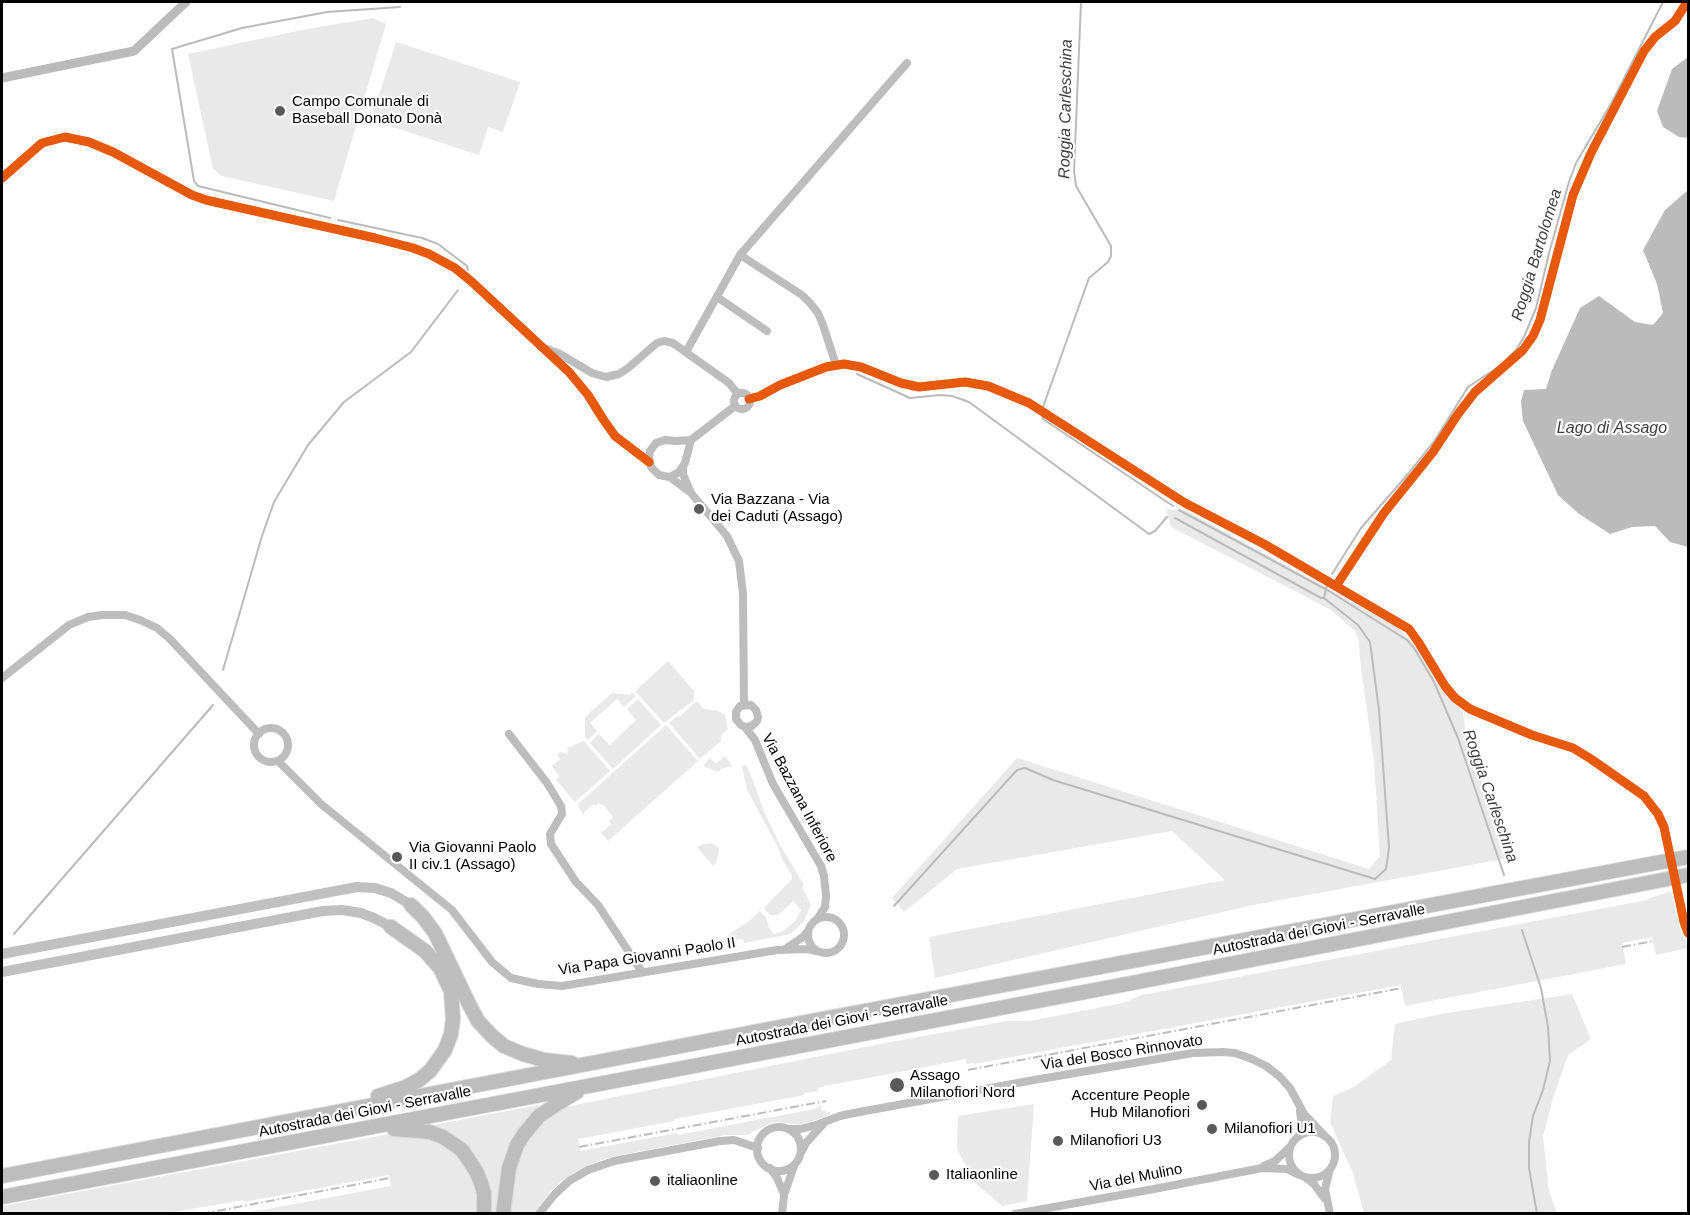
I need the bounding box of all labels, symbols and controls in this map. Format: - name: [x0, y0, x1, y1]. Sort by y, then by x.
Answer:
- water label: Roggia Carleschina: [1055, 39, 1077, 179]
- place label: Campo Comunale di Baseball Donato Donà: [292, 93, 442, 128]
- marker: Campo Comunale di Baseball Donato Donà: [273, 104, 287, 118]
- water label: Roggia Bartolomea: [1508, 187, 1566, 323]
- water label: Lago di Assago: [1557, 419, 1667, 439]
- place label: Via Bazzana - Via dei Caduti (Assago): [711, 491, 843, 526]
- marker: Via Bazzana - Via dei Caduti (Assago): [692, 502, 706, 516]
- water label: Roggia Carleschina: [1458, 727, 1522, 865]
- street label: Via Bazzana Inferiore: [757, 731, 841, 865]
- place label: Via Giovanni Paolo II civ.1 (Assago): [409, 839, 536, 874]
- marker: Via Giovanni Paolo II civ.1 (Assago): [390, 850, 404, 864]
- street label: Autostrada dei Giovi - Serravalle: [1211, 901, 1427, 959]
- street label: Via Papa Giovanni Paolo II: [557, 934, 737, 980]
- street label: Autostrada dei Giovi - Serravalle: [734, 992, 950, 1050]
- street label: Via del Bosco Rinnovato: [1040, 1031, 1204, 1075]
- place label: Assago Milanofiori Nord: [910, 1067, 1015, 1102]
- marker: Assago Milanofiori Nord: [888, 1076, 906, 1094]
- street label: Autostrada dei Giovi - Serravalle: [257, 1083, 473, 1141]
- place label: Accenture People Hub Milanofiori: [1072, 1087, 1190, 1122]
- marker: Accenture People Hub Milanofiori: [1195, 1098, 1209, 1112]
- place label: Milanofiori U1: [1224, 1120, 1316, 1138]
- marker: Milanofiori U1: [1205, 1122, 1219, 1136]
- place label: Milanofiori U3: [1070, 1132, 1162, 1150]
- marker: Milanofiori U3: [1051, 1134, 1065, 1148]
- street label: Via del Mulino: [1088, 1160, 1184, 1196]
- place label: Italiaonline: [946, 1166, 1018, 1184]
- marker: Italiaonline: [927, 1168, 941, 1182]
- place label: italiaonline: [667, 1172, 738, 1190]
- marker: italiaonline: [648, 1174, 662, 1188]

